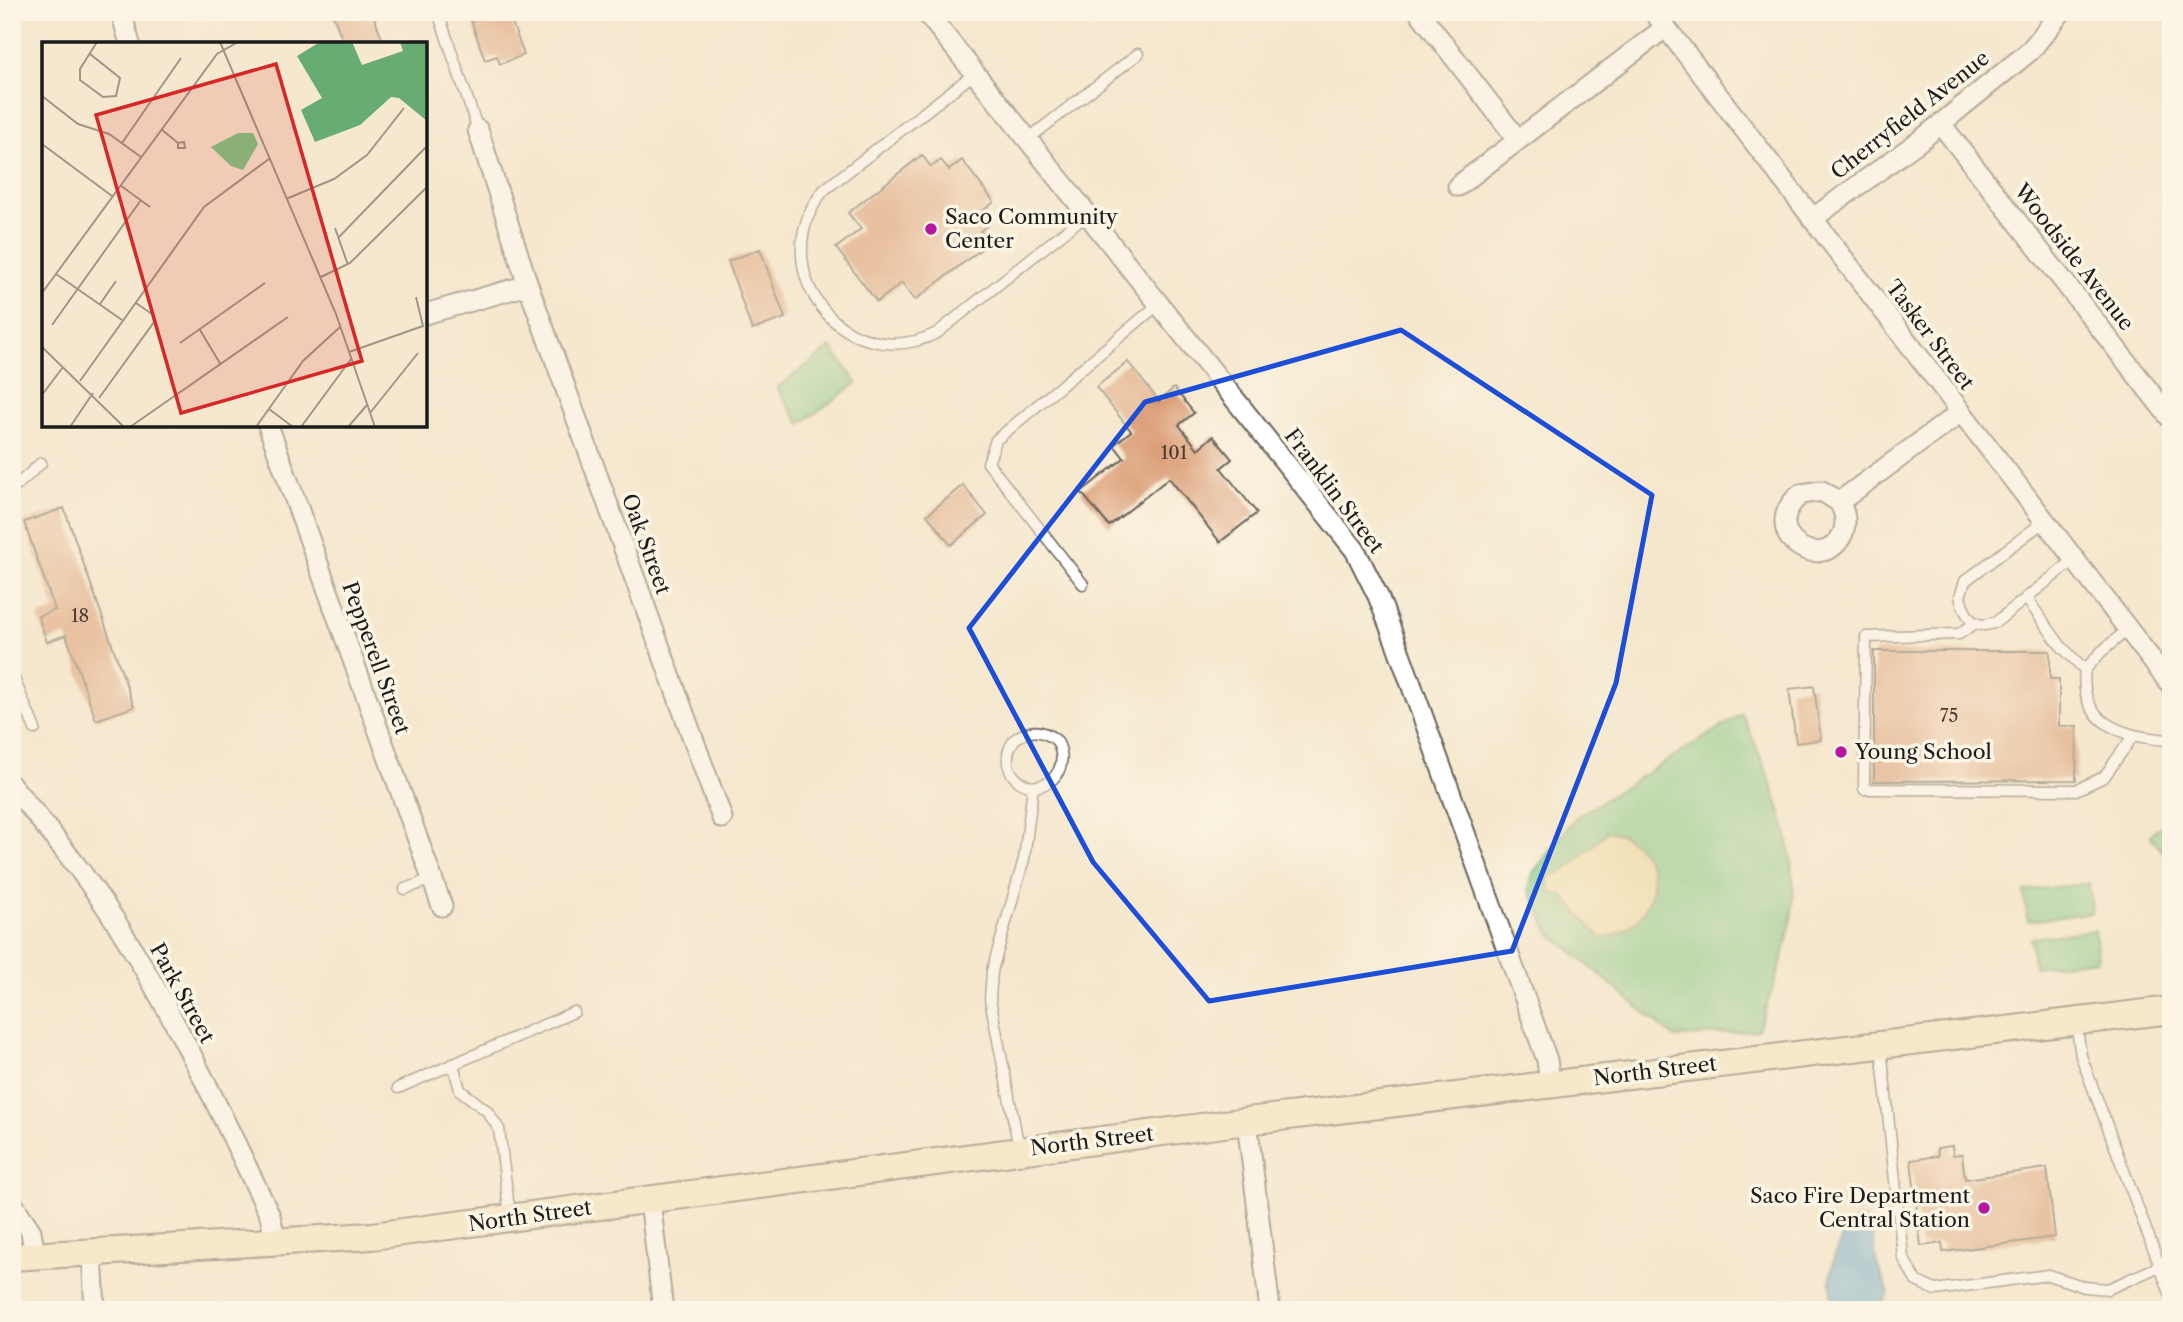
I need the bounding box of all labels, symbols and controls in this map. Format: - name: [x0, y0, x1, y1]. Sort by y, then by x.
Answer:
- inset map: [42, 42, 427, 427]
- street label: Cherryfield Avenue: [1826, 45, 1994, 184]
- street label: Woodside Avenue: [2009, 178, 2139, 335]
- place label: Saco Community Center: [945, 204, 1118, 253]
- marker: Saco Community Center: [923, 221, 939, 237]
- street label: Tasker Street: [1881, 275, 1980, 395]
- street label: Franklin Street: [1279, 423, 1390, 558]
- house number: 101: [1161, 442, 1188, 464]
- street label: Oak Street: [617, 490, 676, 598]
- street label: Pepperell Street: [337, 578, 416, 738]
- house number: 18: [71, 605, 89, 627]
- house number: 75: [1940, 705, 1958, 727]
- place label: Young School: [1854, 739, 1992, 764]
- marker: Young School: [1833, 744, 1849, 760]
- street label: Park Street: [145, 938, 220, 1048]
- street label: North Street: [1592, 1050, 1719, 1090]
- street label: North Street: [1029, 1120, 1156, 1160]
- place label: Saco Fire Department Central Station: [1750, 1183, 1971, 1232]
- street label: North Street: [467, 1194, 594, 1237]
- marker: Saco Fire Department Central Station: [1976, 1200, 1992, 1216]

